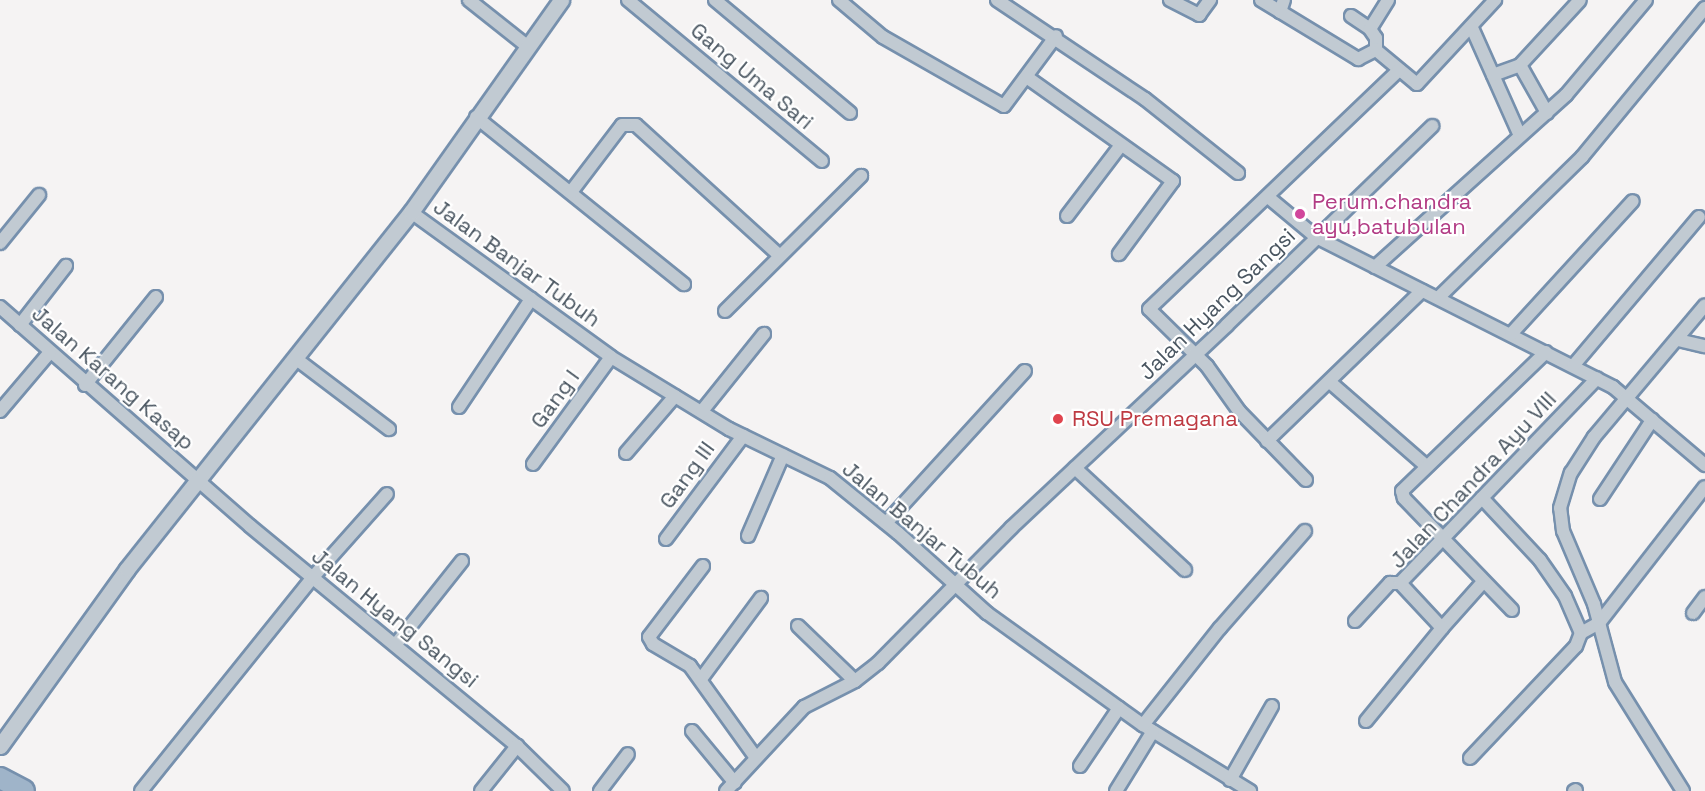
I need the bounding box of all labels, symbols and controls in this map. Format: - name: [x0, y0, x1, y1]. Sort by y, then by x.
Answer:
- street label: Gang Uma Sari: [685, 17, 819, 135]
- place label: Perum.chandra ayu,batubulan: [1312, 188, 1471, 240]
- street label: Jalan Banjar Tubuh: [428, 193, 606, 333]
- marker: Perum.chandra ayu,batubulan: [1293, 207, 1307, 221]
- street label: Jalan Hyang Sangsi: [1133, 223, 1301, 385]
- street label: Jalan Karang Kasap: [26, 300, 200, 456]
- street label: Gang I: [525, 365, 585, 433]
- street label: Jalan Chandra Ayu VIII: [1384, 386, 1562, 574]
- place label: RSU Premagana: [1072, 406, 1238, 432]
- marker: RSU Premagana: [1049, 410, 1067, 428]
- street label: Gang III: [654, 436, 720, 514]
- street label: Jalan Banjar Tubuh: [837, 455, 1007, 605]
- street label: Jalan Hyang Sangsi: [306, 543, 484, 693]

